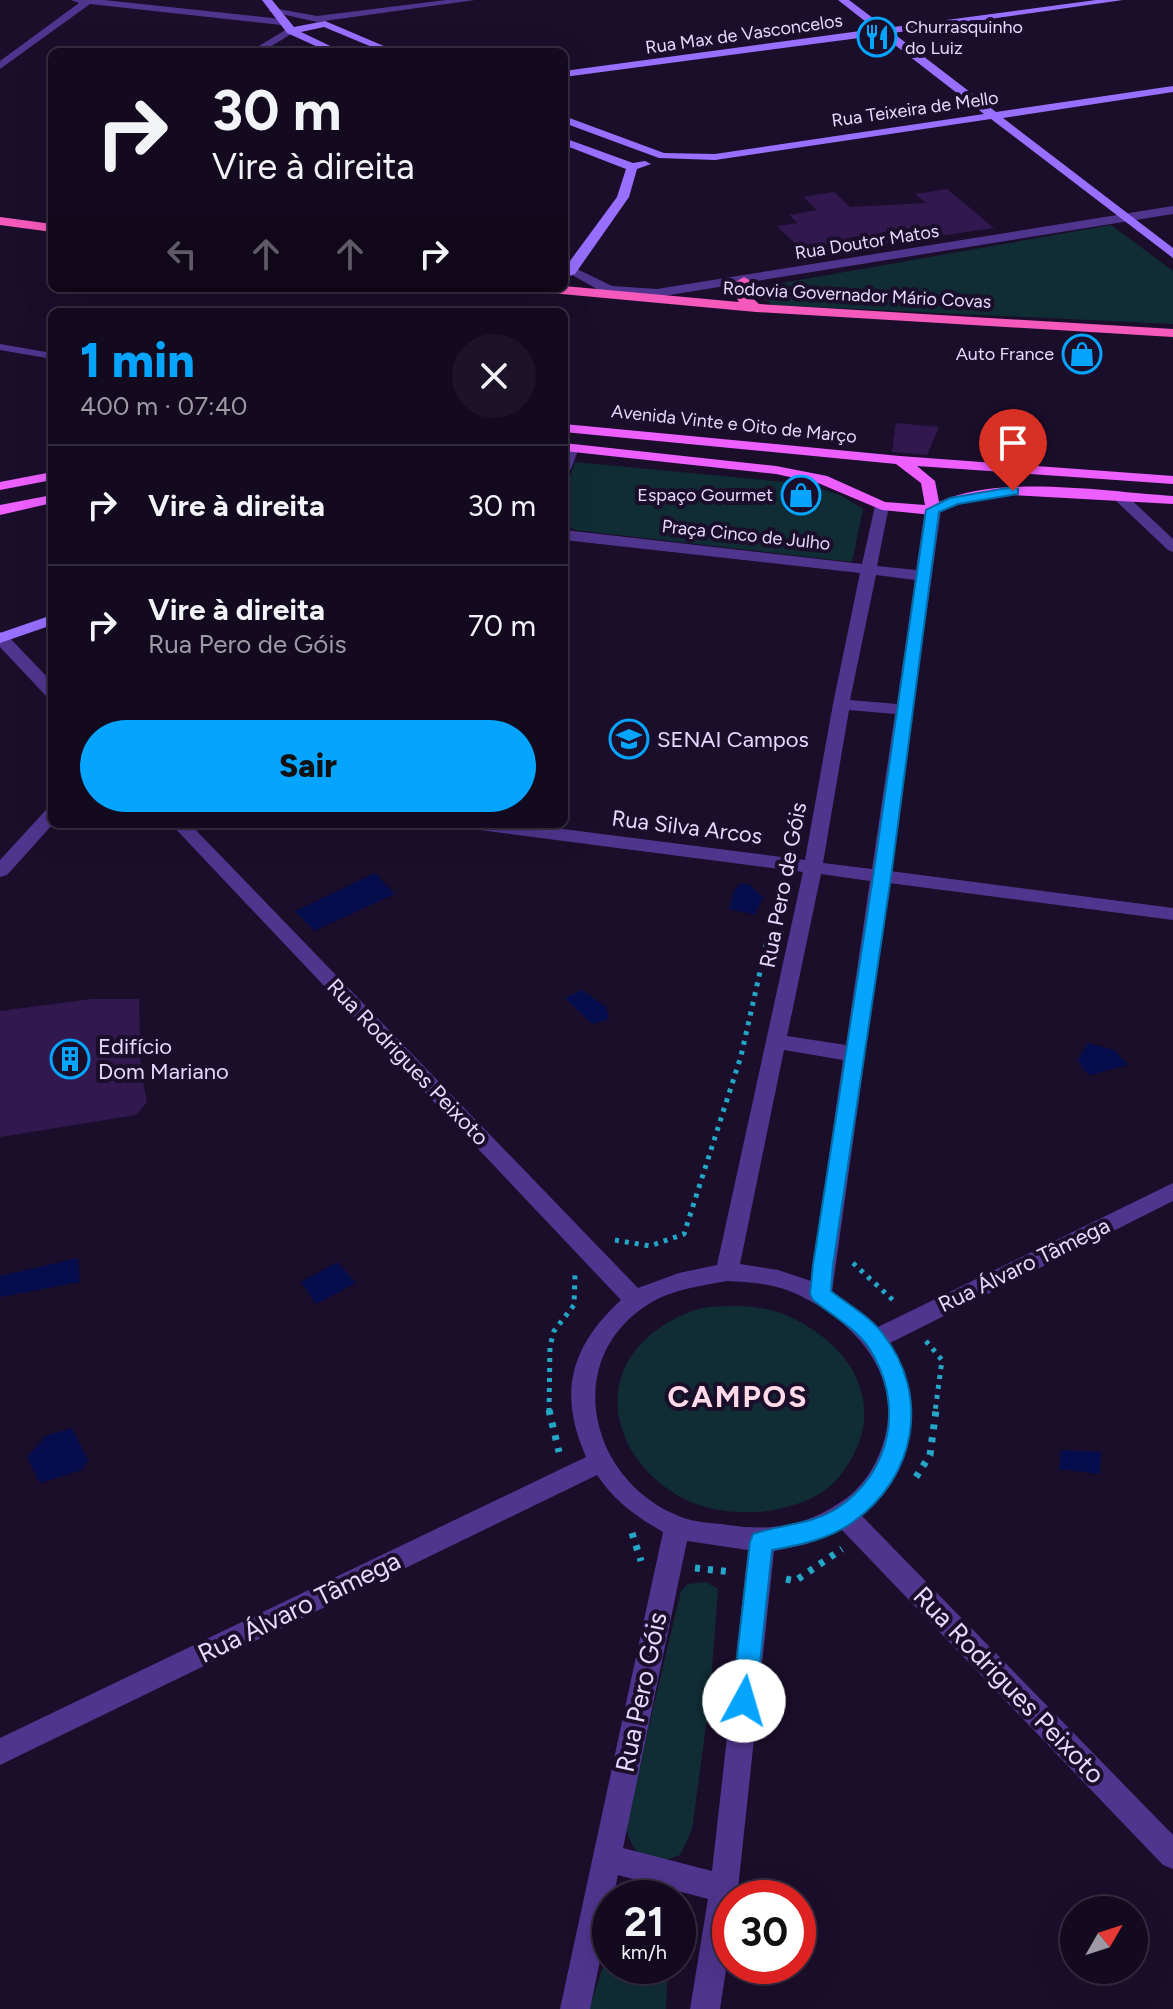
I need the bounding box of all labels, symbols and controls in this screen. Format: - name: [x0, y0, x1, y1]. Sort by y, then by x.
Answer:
- street label: Rua Max de Vasconcelos: [644, 9, 844, 59]
- restaurant icon: Churrasquinho do Luiz: [856, 16, 898, 58]
- place label: Churrasquinho do Luiz: [905, 16, 1023, 59]
- text: 30 m: [212, 77, 342, 144]
- icon: right: [80, 80, 184, 184]
- street label: Rua Teixeira de Mello: [830, 86, 1000, 132]
- text: Vire à direita: [212, 145, 415, 188]
- street label: Rua Doutor Matos: [793, 220, 941, 264]
- icon: left: [160, 232, 204, 276]
- icon: ahead: [244, 232, 288, 276]
- icon: ahead: [328, 232, 372, 276]
- icon: right: [412, 232, 456, 276]
- street label: Rodovia Governador Mário Covas: [722, 277, 992, 313]
- text: 1 min: [80, 331, 195, 389]
- shop icon: Auto France: [1061, 333, 1103, 375]
- button: close: [452, 334, 536, 418]
- place label: Auto France: [956, 343, 1054, 365]
- text: 400 m · 07:40: [80, 390, 248, 422]
- street label: Avenida Vinte e Oito de Março: [610, 400, 858, 448]
- pin: [979, 409, 1047, 491]
- icon: arrive: [991, 421, 1035, 465]
- shop icon: Espaço Gourmet: [780, 474, 822, 516]
- icon: right: [80, 483, 124, 527]
- place label: Espaço Gourmet: [637, 484, 773, 506]
- text: Vire à direita: [148, 487, 325, 524]
- text: 30 m: [468, 487, 536, 524]
- street label: Praça Cinco de Julho: [661, 515, 831, 555]
- text: Vire à direita: [148, 591, 325, 628]
- icon: right: [80, 603, 124, 647]
- text: 70 m: [468, 607, 536, 644]
- text: Rua Pero de Góis: [148, 628, 347, 660]
- school or university icon: SENAI Campos: [608, 718, 650, 760]
- button: Sair: [80, 720, 536, 812]
- place label: SENAI Campos: [657, 726, 809, 753]
- street label: Rua Pero de Góis: [754, 800, 812, 970]
- street label: Rua Silva Arcos: [610, 804, 764, 850]
- street label: Rua Rodrigues Peixoto: [321, 973, 495, 1151]
- place label: Edifício Dom Mariano: [98, 1033, 229, 1085]
- building icon: Edifício Dom Mariano: [49, 1038, 91, 1080]
- street label: Rua Álvaro Tâmega: [934, 1212, 1114, 1318]
- district label: CAMPOS: [668, 1378, 808, 1415]
- street label: Rua Álvaro Tâmega: [192, 1544, 406, 1670]
- street label: Rua Rodrigues Peixoto: [907, 1580, 1111, 1790]
- street label: Rua Pero Góis: [608, 1609, 674, 1775]
- position arrow: [702, 1659, 786, 1743]
- speed limit sign: 30: [712, 1880, 816, 1984]
- north arrow: [1060, 1896, 1148, 1984]
- map controls: [1060, 1896, 1148, 1984]
- text: 21: [624, 1898, 664, 1946]
- text: km/h: [621, 1940, 667, 1964]

